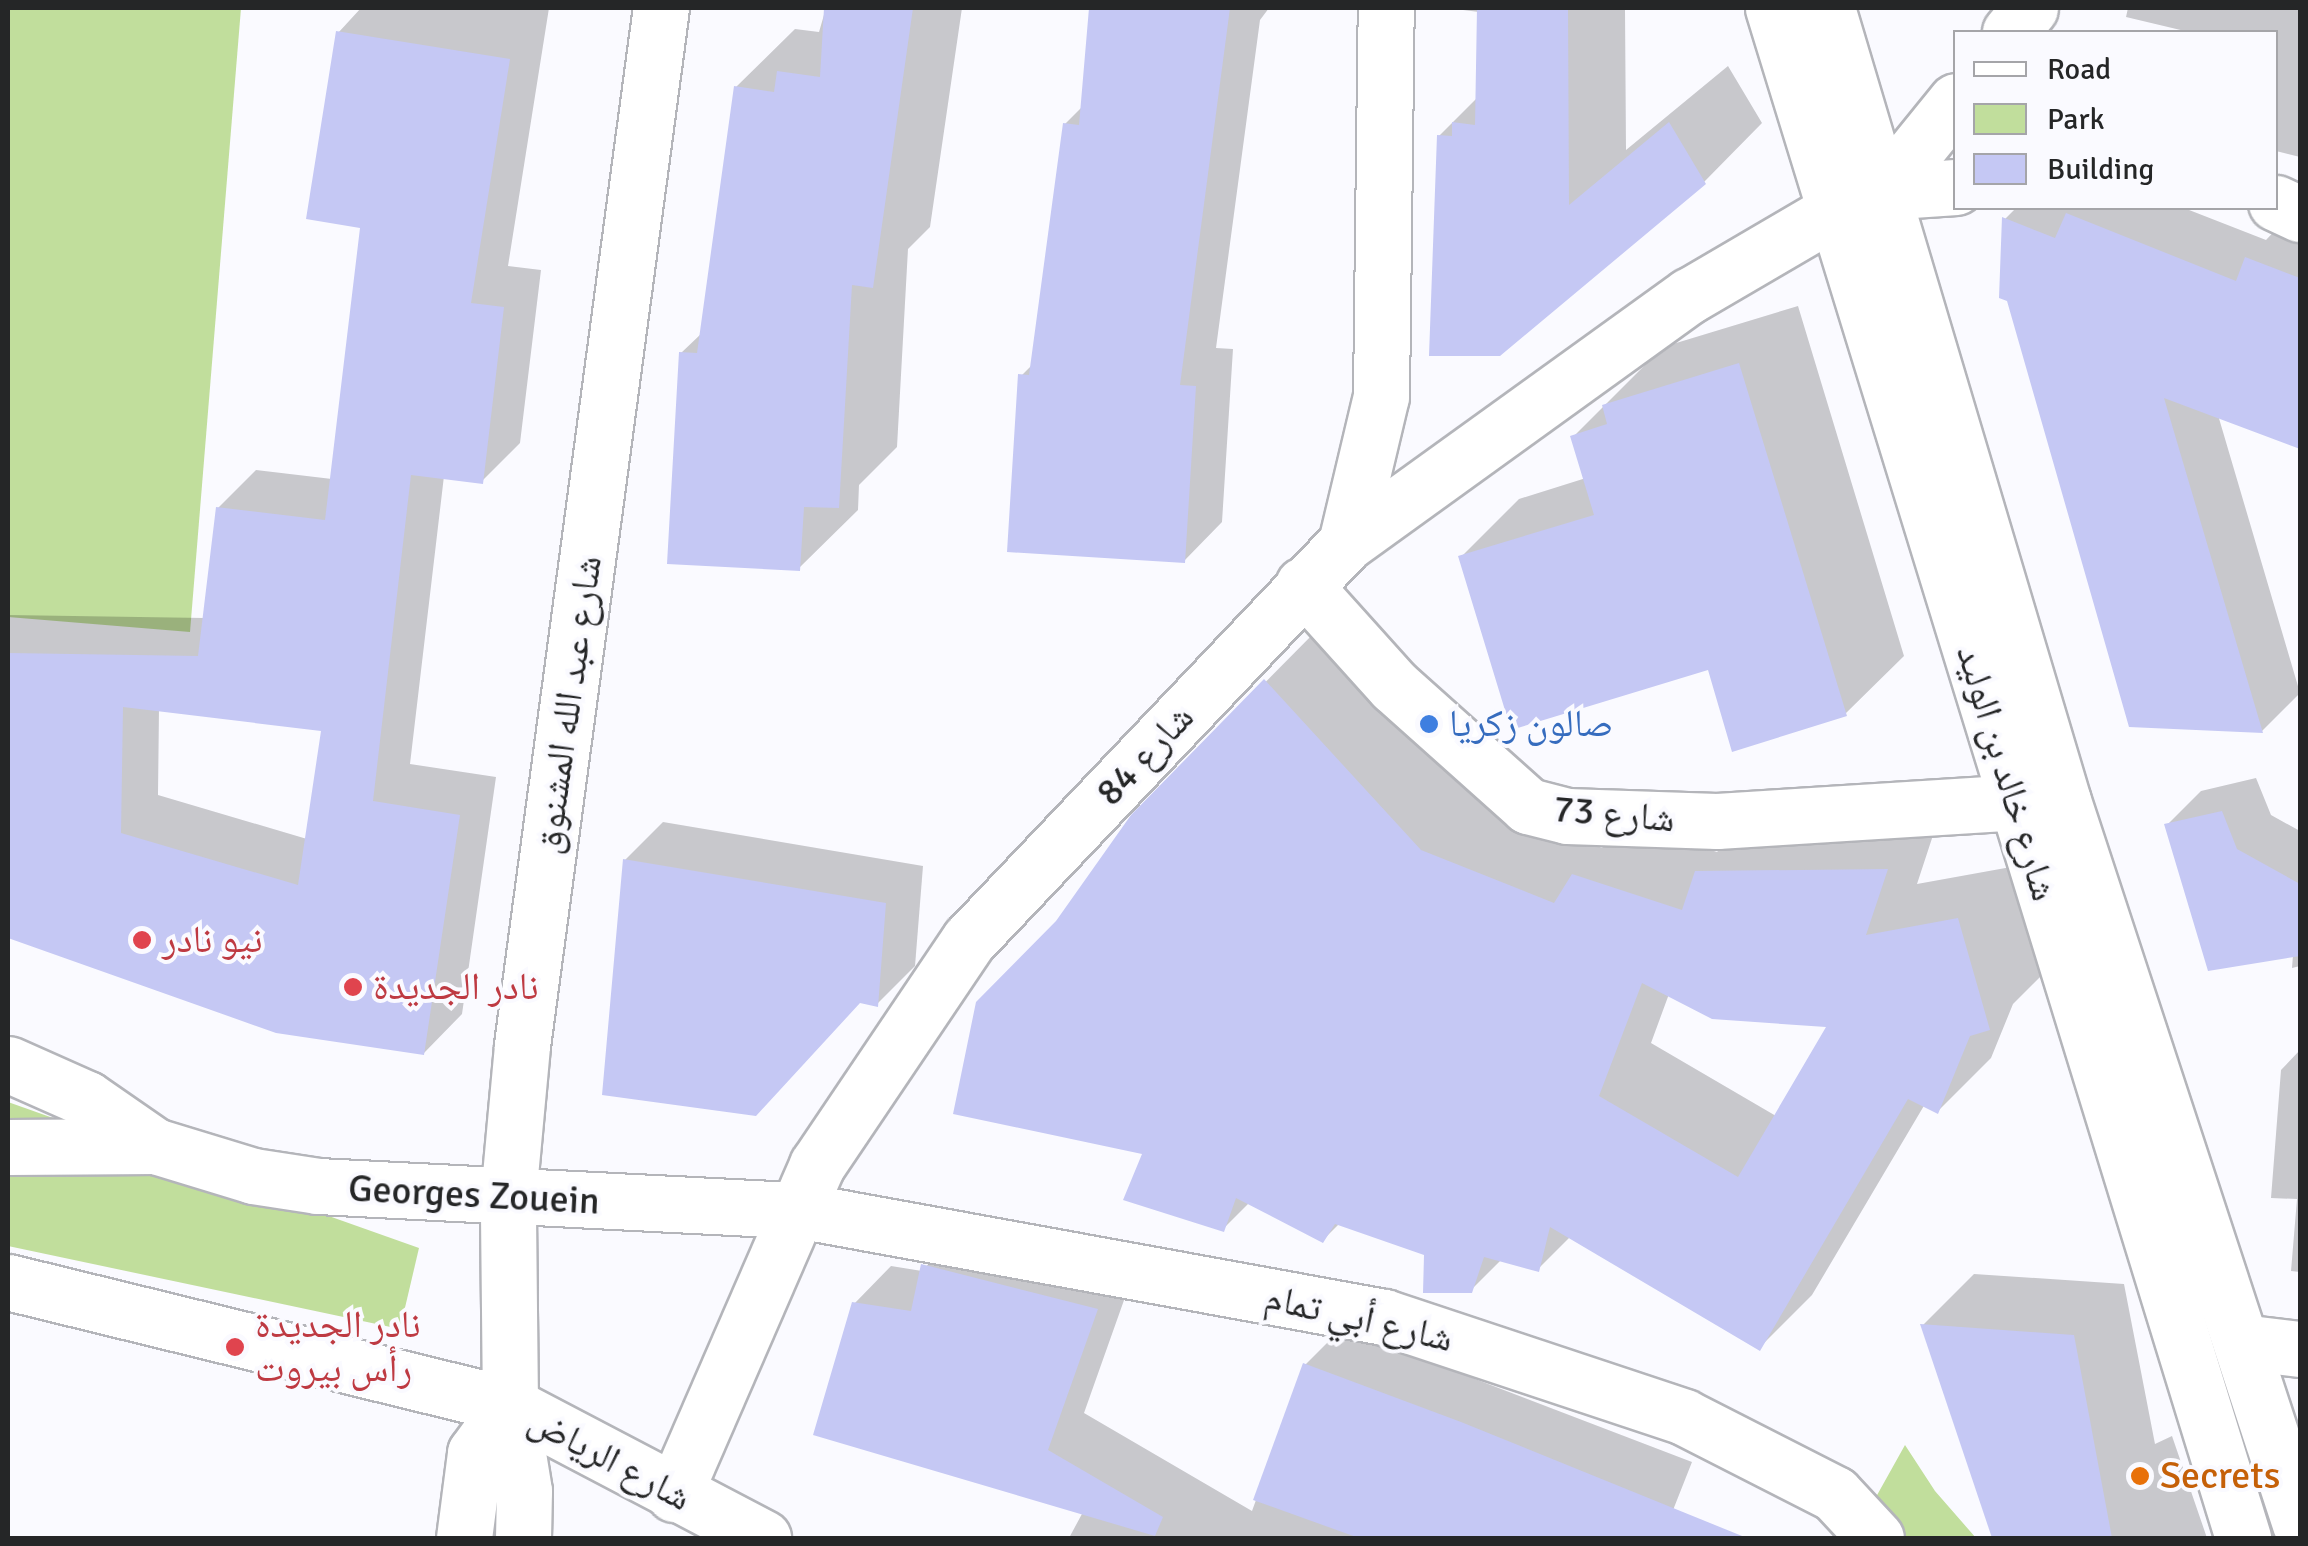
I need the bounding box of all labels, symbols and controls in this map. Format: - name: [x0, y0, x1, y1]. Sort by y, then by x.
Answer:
- legend: [1953, 30, 2278, 210]
- text: Road: [2047, 51, 2111, 88]
- text: Park: [2047, 101, 2105, 138]
- text: Building: [2047, 151, 2154, 188]
- street label: شارع عبد الله المشنوق: [525, 553, 611, 857]
- street label: شارع خالد بن الوليد: [1947, 640, 2067, 906]
- street label: شارع 84: [1087, 695, 1203, 815]
- place label: صالون زكريا: [1449, 701, 1613, 747]
- marker: صالون زكريا: [1418, 713, 1440, 735]
- street label: شارع 73: [1551, 786, 1677, 842]
- place label: نيو نادر: [162, 917, 263, 963]
- marker: نيو نادر: [131, 929, 153, 951]
- place label: نادر الجديدة: [373, 964, 539, 1010]
- marker: نادر الجديدة: [342, 976, 364, 998]
- street label: Georges Zouein: [347, 1166, 601, 1224]
- street label: شارع أبي تمام: [1261, 1274, 1457, 1362]
- place label: نادر الجديدة رأس بيروت: [255, 1302, 421, 1392]
- marker: نادر الجديدة رأس بيروت: [224, 1336, 246, 1358]
- street label: شارع الرياض: [521, 1397, 699, 1521]
- place label: Secrets: [2160, 1453, 2280, 1499]
- marker: Secrets: [2129, 1465, 2151, 1487]

